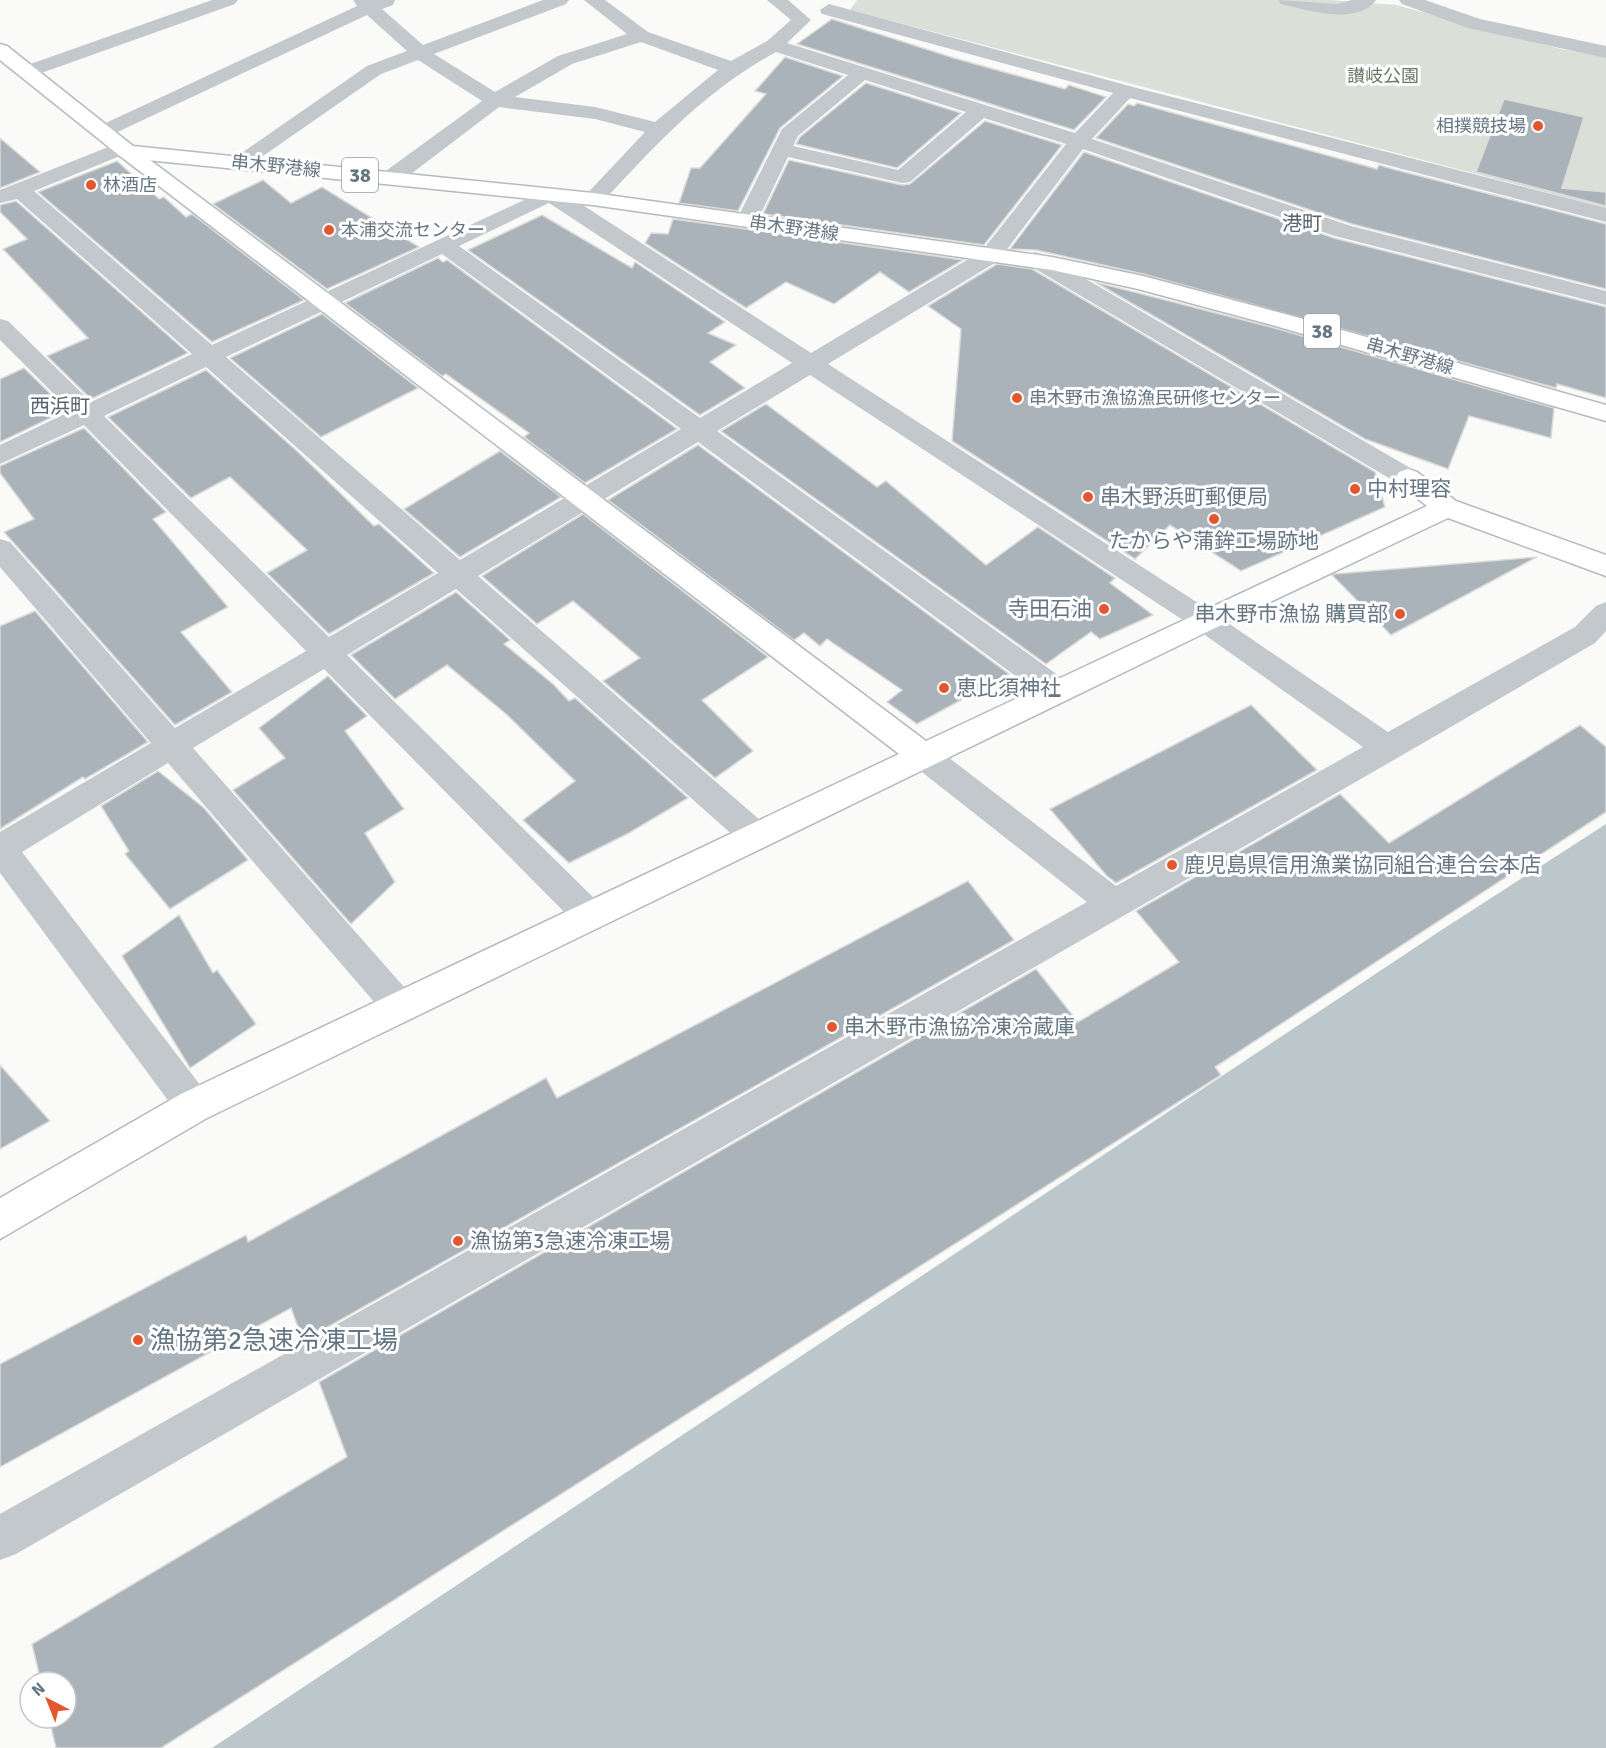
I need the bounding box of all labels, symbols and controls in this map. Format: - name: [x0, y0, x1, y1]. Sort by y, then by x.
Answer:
- park label: 讃岐公園: [1347, 65, 1419, 87]
- place label: 相撲競技場: [1436, 115, 1526, 137]
- marker: 相撲競技場: [1531, 119, 1545, 133]
- street label: 串木野港線: [230, 150, 322, 182]
- road number: 38: [342, 158, 378, 192]
- place label: 林酒店: [103, 174, 157, 196]
- marker: 林酒店: [84, 178, 98, 192]
- street label: 串木野港線: [748, 211, 840, 245]
- district label: 港町: [1282, 211, 1322, 236]
- place label: 本浦交流センター: [341, 219, 485, 241]
- marker: 本浦交流センター: [322, 223, 336, 237]
- road number: 38: [1304, 314, 1340, 348]
- street label: 串木野港線: [1364, 333, 1456, 379]
- place label: 串木野市漁協漁民研修センター: [1029, 387, 1281, 409]
- marker: 串木野市漁協漁民研修センター: [1010, 391, 1024, 405]
- district label: 西浜町: [30, 394, 90, 419]
- place label: 中村理容: [1367, 476, 1451, 502]
- marker: 中村理容: [1348, 482, 1362, 496]
- place label: 串木野浜町郵便局: [1100, 484, 1268, 510]
- marker: 串木野浜町郵便局: [1081, 490, 1095, 504]
- marker: たからや蒲鉾工場跡地: [1207, 512, 1221, 526]
- place label: たからや蒲鉾工場跡地: [1109, 528, 1319, 554]
- place label: 寺田石油: [1008, 596, 1092, 622]
- place label: 串木野市漁協 購買部: [1194, 601, 1388, 627]
- marker: 寺田石油: [1097, 602, 1111, 616]
- marker: 串木野市漁協 購買部: [1393, 607, 1407, 621]
- place label: 恵比須神社: [956, 675, 1061, 701]
- marker: 恵比須神社: [937, 681, 951, 695]
- place label: 鹿児島県信用漁業協同組合連合会本店: [1184, 852, 1541, 878]
- marker: 鹿児島県信用漁業協同組合連合会本店: [1165, 858, 1179, 872]
- place label: 串木野市漁協冷凍冷蔵庫: [844, 1014, 1075, 1040]
- marker: 串木野市漁協冷凍冷蔵庫: [825, 1020, 839, 1034]
- place label: 漁協第3急速冷凍工場: [470, 1228, 670, 1254]
- marker: 漁協第3急速冷凍工場: [451, 1234, 465, 1248]
- place label: 漁協第2急速冷凍工場: [150, 1325, 398, 1357]
- marker: 漁協第2急速冷凍工場: [131, 1333, 145, 1347]
- north arrow: [18, 1670, 78, 1730]
- text: N: [28, 1678, 49, 1701]

